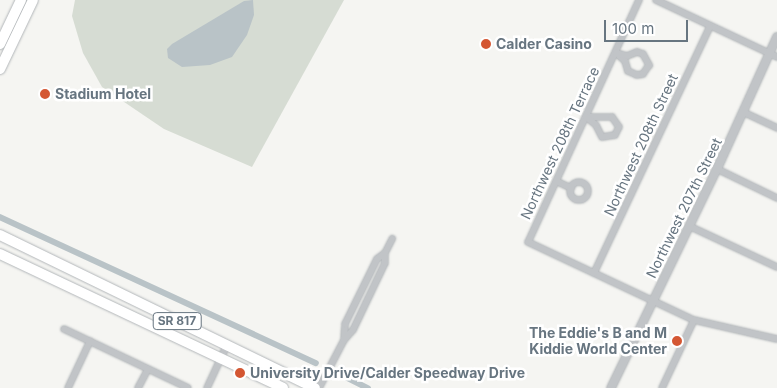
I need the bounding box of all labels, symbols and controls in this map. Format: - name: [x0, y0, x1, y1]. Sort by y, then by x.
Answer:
- scale bar: [607, 10, 691, 42]
- text: 100 m: [612, 19, 654, 38]
- place label: Calder Casino: [496, 36, 592, 52]
- marker: Calder Casino: [480, 38, 492, 50]
- street label: Northwest 208th Terrace: [517, 64, 603, 222]
- street label: Northwest 208th Street: [601, 71, 681, 219]
- place label: Stadium Hotel: [55, 86, 151, 102]
- marker: Stadium Hotel: [39, 88, 51, 100]
- street label: Northwest 207th Street: [643, 135, 725, 281]
- road number: SR 817: [152, 312, 202, 331]
- place label: The Eddie's B and M Kiddie World Center: [529, 325, 667, 358]
- marker: The Eddie's B and M Kiddie World Center: [671, 335, 683, 347]
- place label: University Drive/Calder Speedway Drive: [250, 365, 525, 381]
- marker: University Drive/Calder Speedway Drive: [234, 367, 246, 379]

